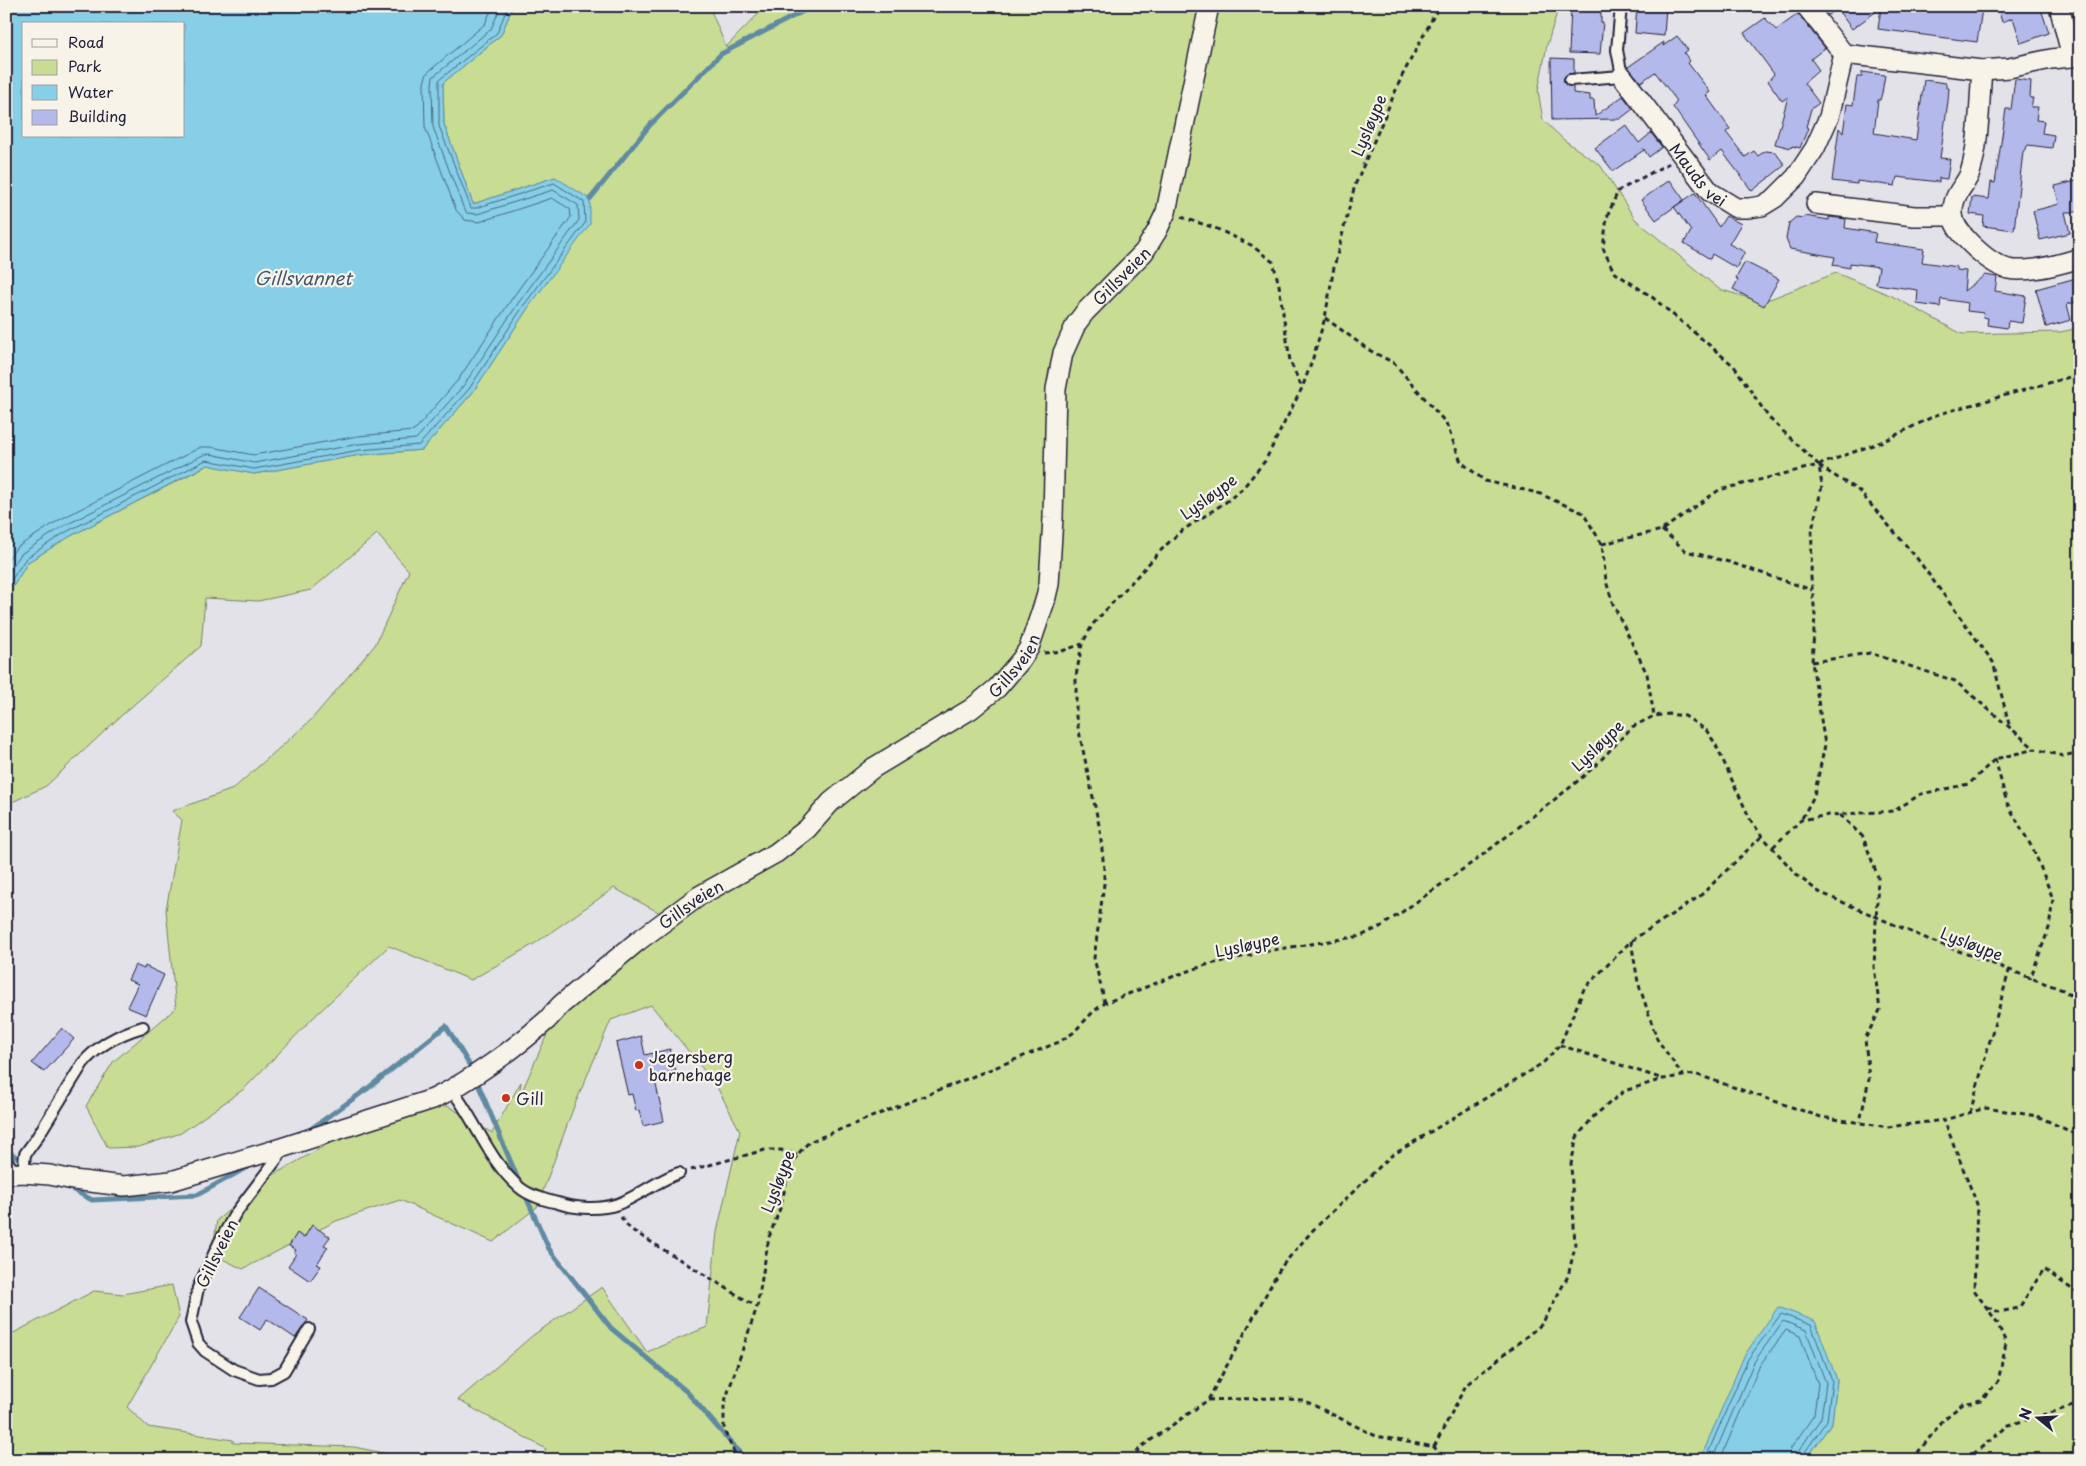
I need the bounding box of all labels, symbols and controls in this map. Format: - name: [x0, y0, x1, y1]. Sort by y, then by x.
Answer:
- legend: [22, 22, 185, 138]
- text: Road: [68, 30, 104, 53]
- text: Park: [68, 54, 102, 77]
- text: Water: [68, 80, 113, 103]
- street label: Lysløype: [1344, 90, 1392, 160]
- text: Building: [68, 104, 127, 127]
- street label: Mauds vei: [1665, 138, 1732, 212]
- street label: Gillsveien: [1086, 241, 1155, 310]
- water label: Gillsvannet: [254, 264, 354, 291]
- street label: Lysløype: [1175, 467, 1241, 525]
- street label: Gillsveien: [983, 631, 1045, 703]
- street label: Lysløype: [1565, 714, 1629, 776]
- street label: Gillsveien: [653, 873, 727, 934]
- street label: Lysløype: [1937, 920, 2007, 966]
- street label: Lysløype: [1213, 925, 1281, 963]
- place label: Jegersberg barnehage: [649, 1044, 733, 1086]
- marker: Jegersberg barnehage: [633, 1059, 645, 1071]
- place label: Gill: [516, 1086, 544, 1110]
- marker: Gill: [500, 1092, 512, 1104]
- street label: Lysløype: [754, 1146, 800, 1216]
- street label: Gillsveien: [189, 1214, 243, 1292]
- north arrow: [2014, 1394, 2064, 1444]
- text: N: [2013, 1405, 2037, 1422]

